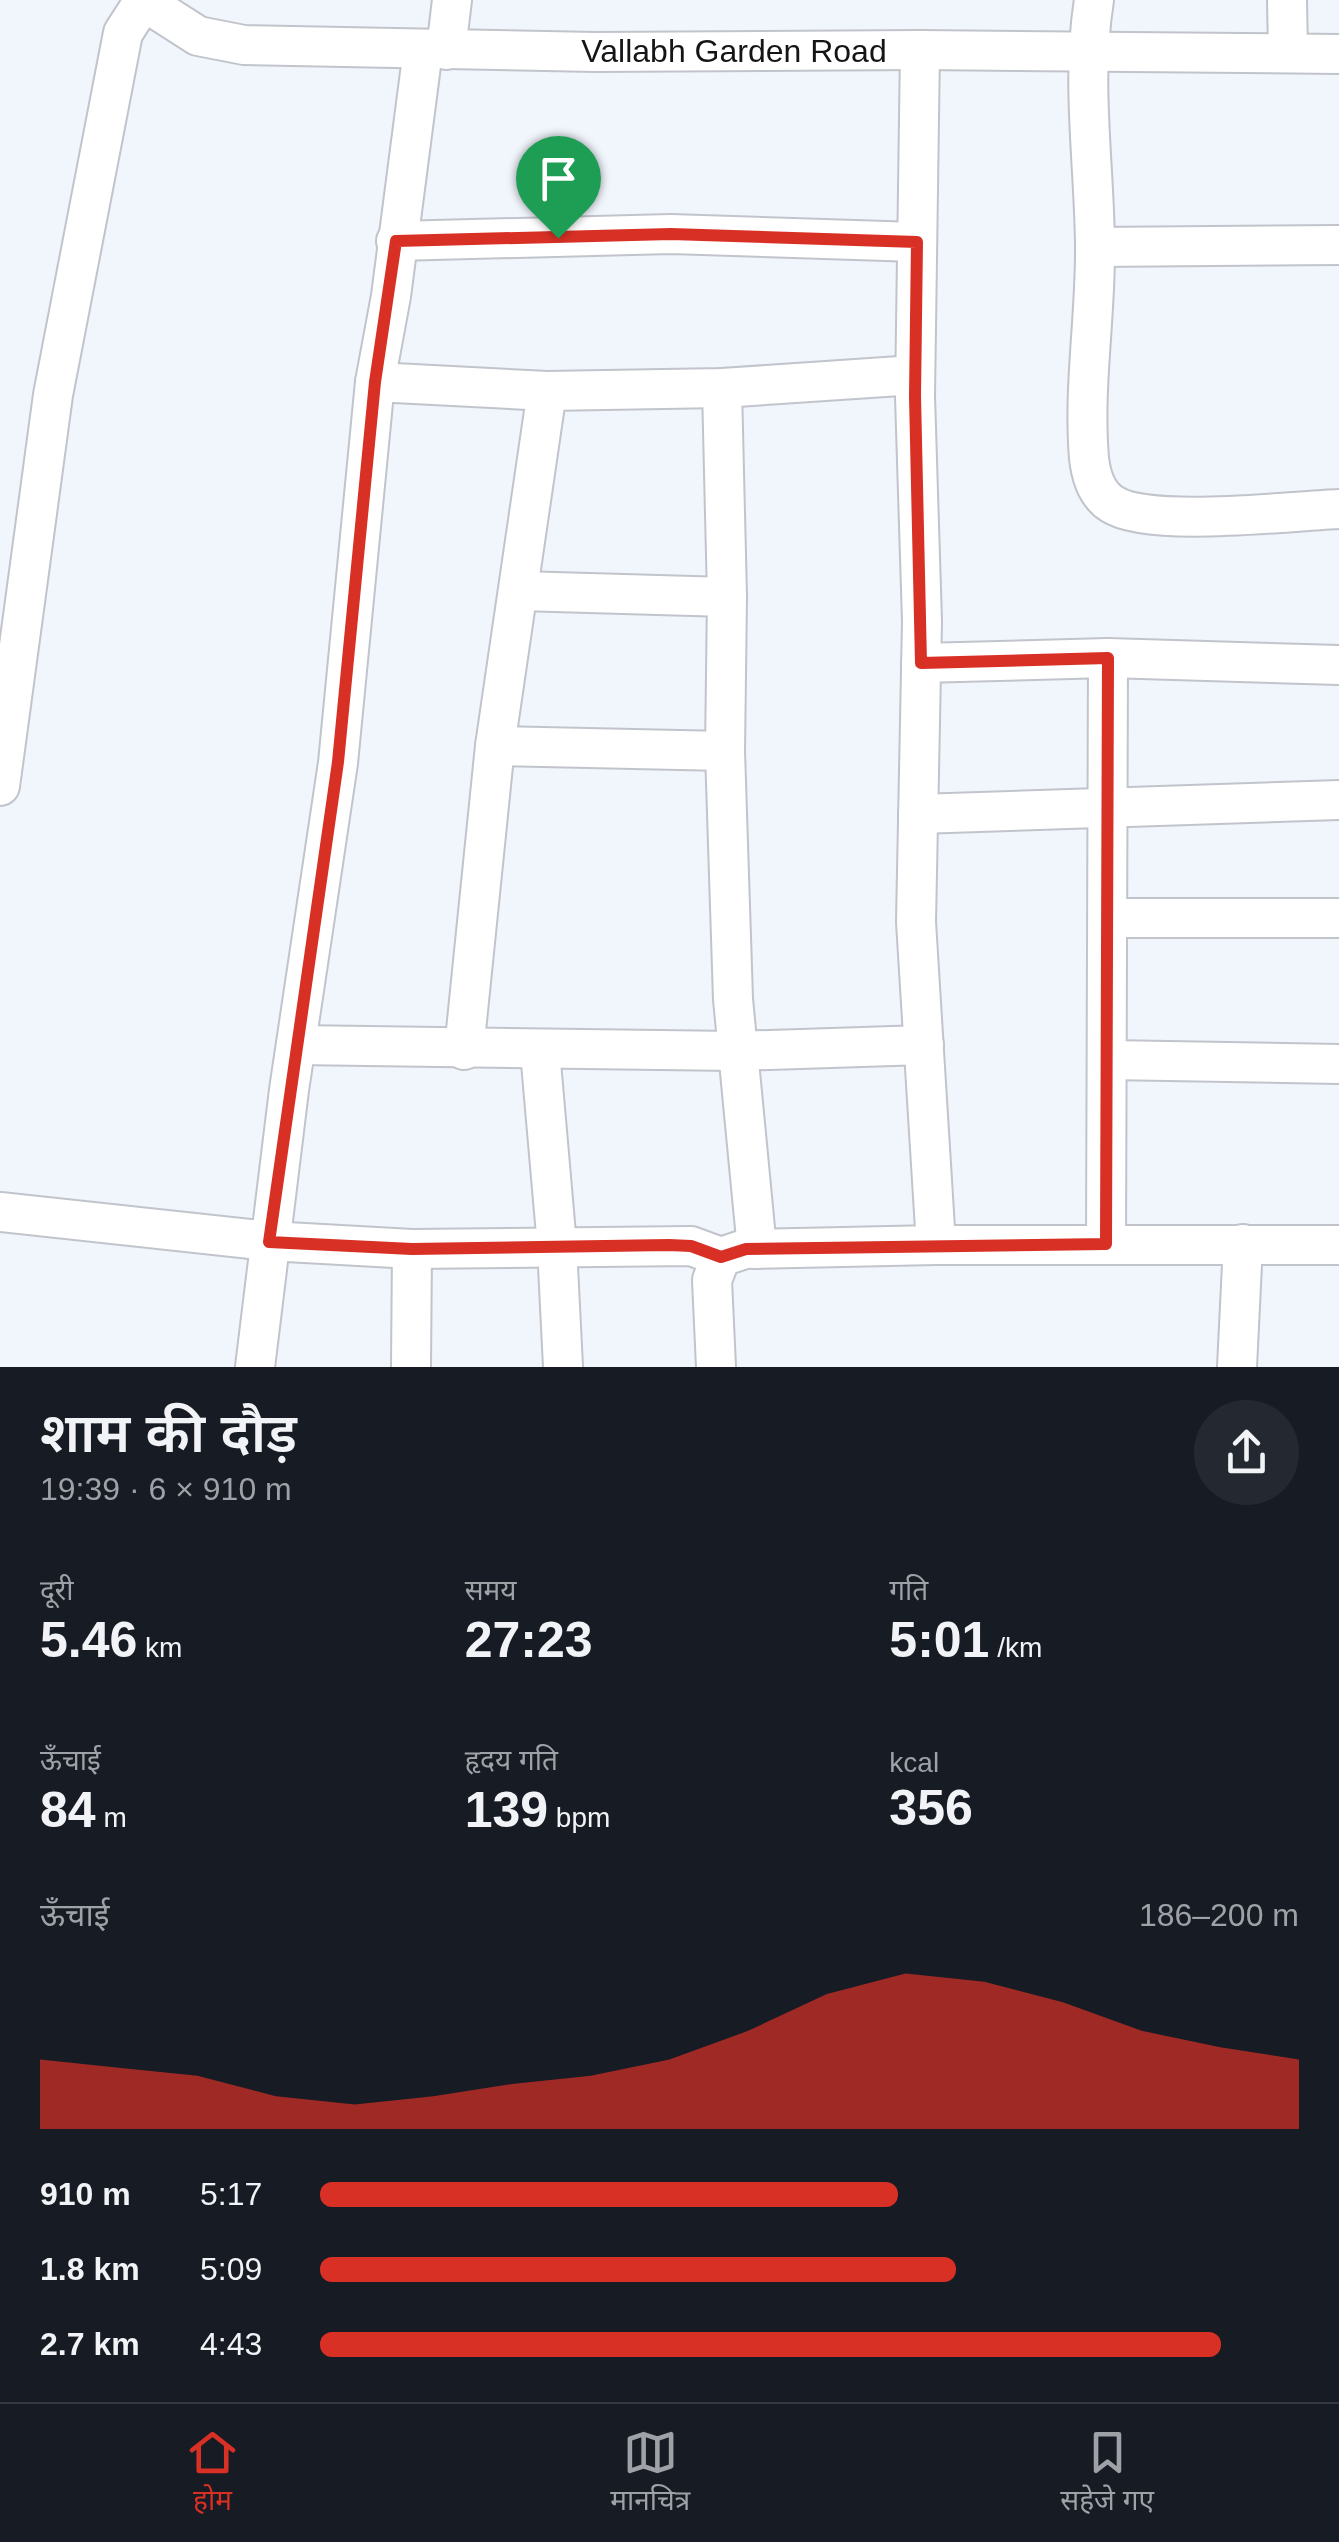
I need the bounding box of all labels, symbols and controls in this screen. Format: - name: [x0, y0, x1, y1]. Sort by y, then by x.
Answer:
- street label: Vallabh Garden Road: [581, 33, 887, 69]
- pin: [516, 136, 601, 239]
- icon: arrive: [531, 151, 586, 206]
- button: share: [1194, 1400, 1299, 1505]
- text: शाम की दौड़: [40, 1402, 297, 1464]
- text: 19:39 · 6 × 910 m: [40, 1471, 292, 1507]
- text: दूरी: [40, 1575, 74, 1606]
- text: समय: [465, 1575, 517, 1606]
- text: गति: [889, 1575, 928, 1606]
- text: 5.46: [40, 1612, 137, 1668]
- text: 27:23: [465, 1612, 593, 1668]
- text: 5:01: [889, 1612, 989, 1668]
- text: km: [137, 1632, 182, 1663]
- text: /km: [989, 1632, 1042, 1663]
- text: ऊँचाई: [40, 1745, 101, 1776]
- text: हृदय गति: [465, 1745, 558, 1776]
- text: kcal: [889, 1747, 939, 1778]
- text: 356: [889, 1780, 973, 1836]
- text: 84: [40, 1782, 96, 1838]
- text: 139: [465, 1782, 548, 1838]
- text: m: [96, 1802, 127, 1833]
- text: bpm: [548, 1802, 610, 1833]
- text: ऊँचाई: [40, 1897, 109, 1933]
- text: 186–200 m: [1139, 1897, 1299, 1933]
- text: 910 m: [40, 2176, 131, 2212]
- text: 5:17: [200, 2176, 262, 2212]
- text: 1.8 km: [40, 2251, 140, 2287]
- text: 5:09: [200, 2251, 262, 2287]
- text: 2.7 km: [40, 2326, 140, 2362]
- text: 4:43: [200, 2326, 262, 2362]
- tab: होम: [185, 2425, 240, 2521]
- tab: मानचित्र: [610, 2425, 690, 2521]
- tab: सहेजे गए: [1060, 2425, 1154, 2521]

